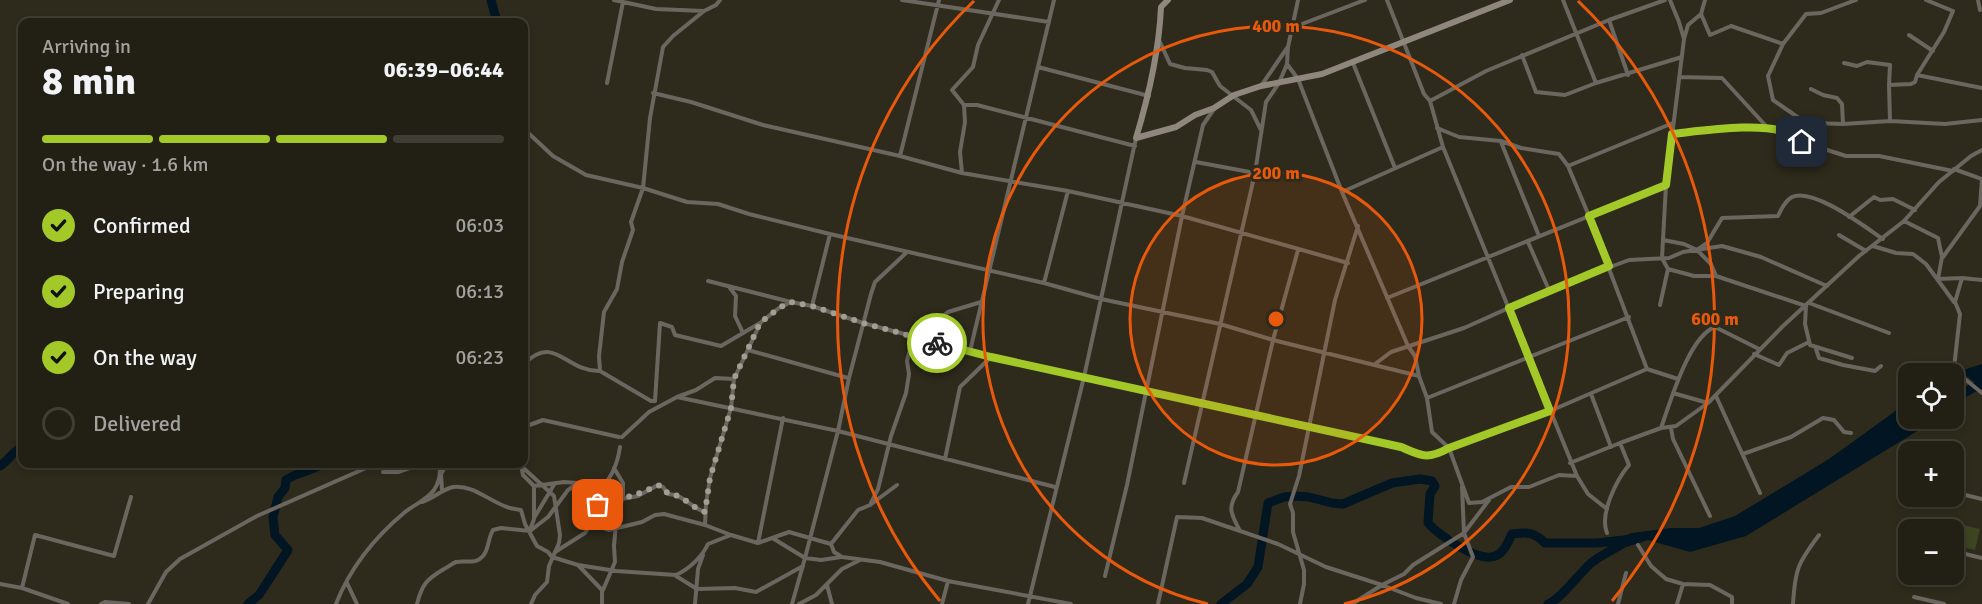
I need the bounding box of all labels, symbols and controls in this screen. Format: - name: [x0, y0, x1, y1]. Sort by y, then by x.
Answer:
- text: 400 m: [1252, 15, 1300, 37]
- text: Arriving in: [42, 34, 131, 59]
- text: 06:39–06:44: [384, 56, 504, 83]
- text: 8 min: [42, 57, 136, 105]
- pin: [1776, 116, 1827, 167]
- icon: home: [1785, 125, 1818, 158]
- text: On the way · 1.6 km: [42, 152, 208, 177]
- text: 200 m: [1252, 162, 1300, 184]
- icon: check: [42, 209, 75, 242]
- text: Confirmed: [93, 212, 191, 239]
- text: 06:03: [455, 213, 504, 238]
- icon: check: [42, 275, 75, 308]
- text: Preparing: [93, 278, 185, 305]
- text: 06:13: [455, 279, 504, 304]
- text: 600 m: [1691, 308, 1739, 330]
- centre of rings: [1266, 309, 1286, 329]
- courier: [907, 313, 967, 373]
- icon: bike: [921, 327, 954, 360]
- icon: check: [42, 341, 75, 374]
- text: On the way: [93, 344, 197, 371]
- text: 06:23: [455, 345, 504, 370]
- map controls: [1898, 363, 1964, 585]
- button: locate: [1898, 363, 1964, 429]
- text: Delivered: [93, 410, 181, 437]
- button: +: [1898, 441, 1964, 507]
- pin: [572, 479, 623, 530]
- icon: bag: [581, 488, 614, 521]
- button: −: [1898, 519, 1964, 585]

